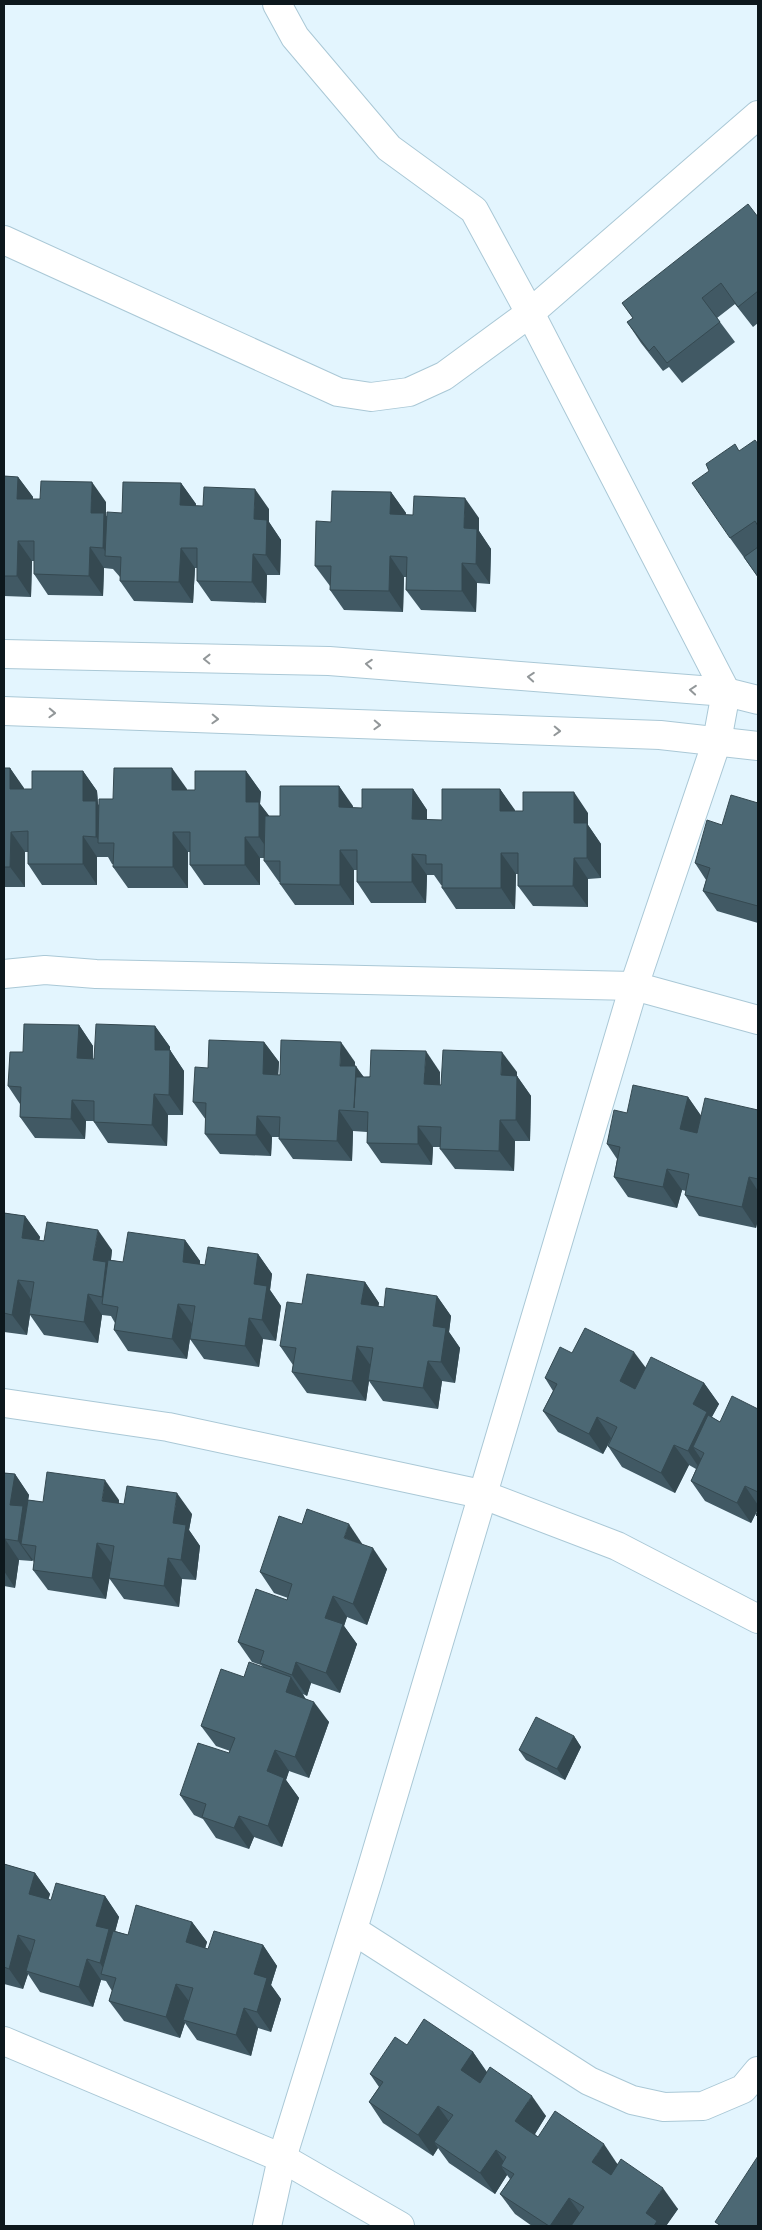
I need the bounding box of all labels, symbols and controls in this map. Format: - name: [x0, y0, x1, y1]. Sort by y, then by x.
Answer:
- one-way arrow: [202, 653, 210, 664]
- one-way arrow: [365, 659, 373, 670]
- one-way arrow: [527, 671, 535, 682]
- one-way arrow: [689, 684, 697, 695]
- one-way arrow: [49, 708, 57, 718]
- one-way arrow: [212, 714, 219, 724]
- one-way arrow: [374, 719, 382, 730]
- one-way arrow: [554, 726, 561, 736]

